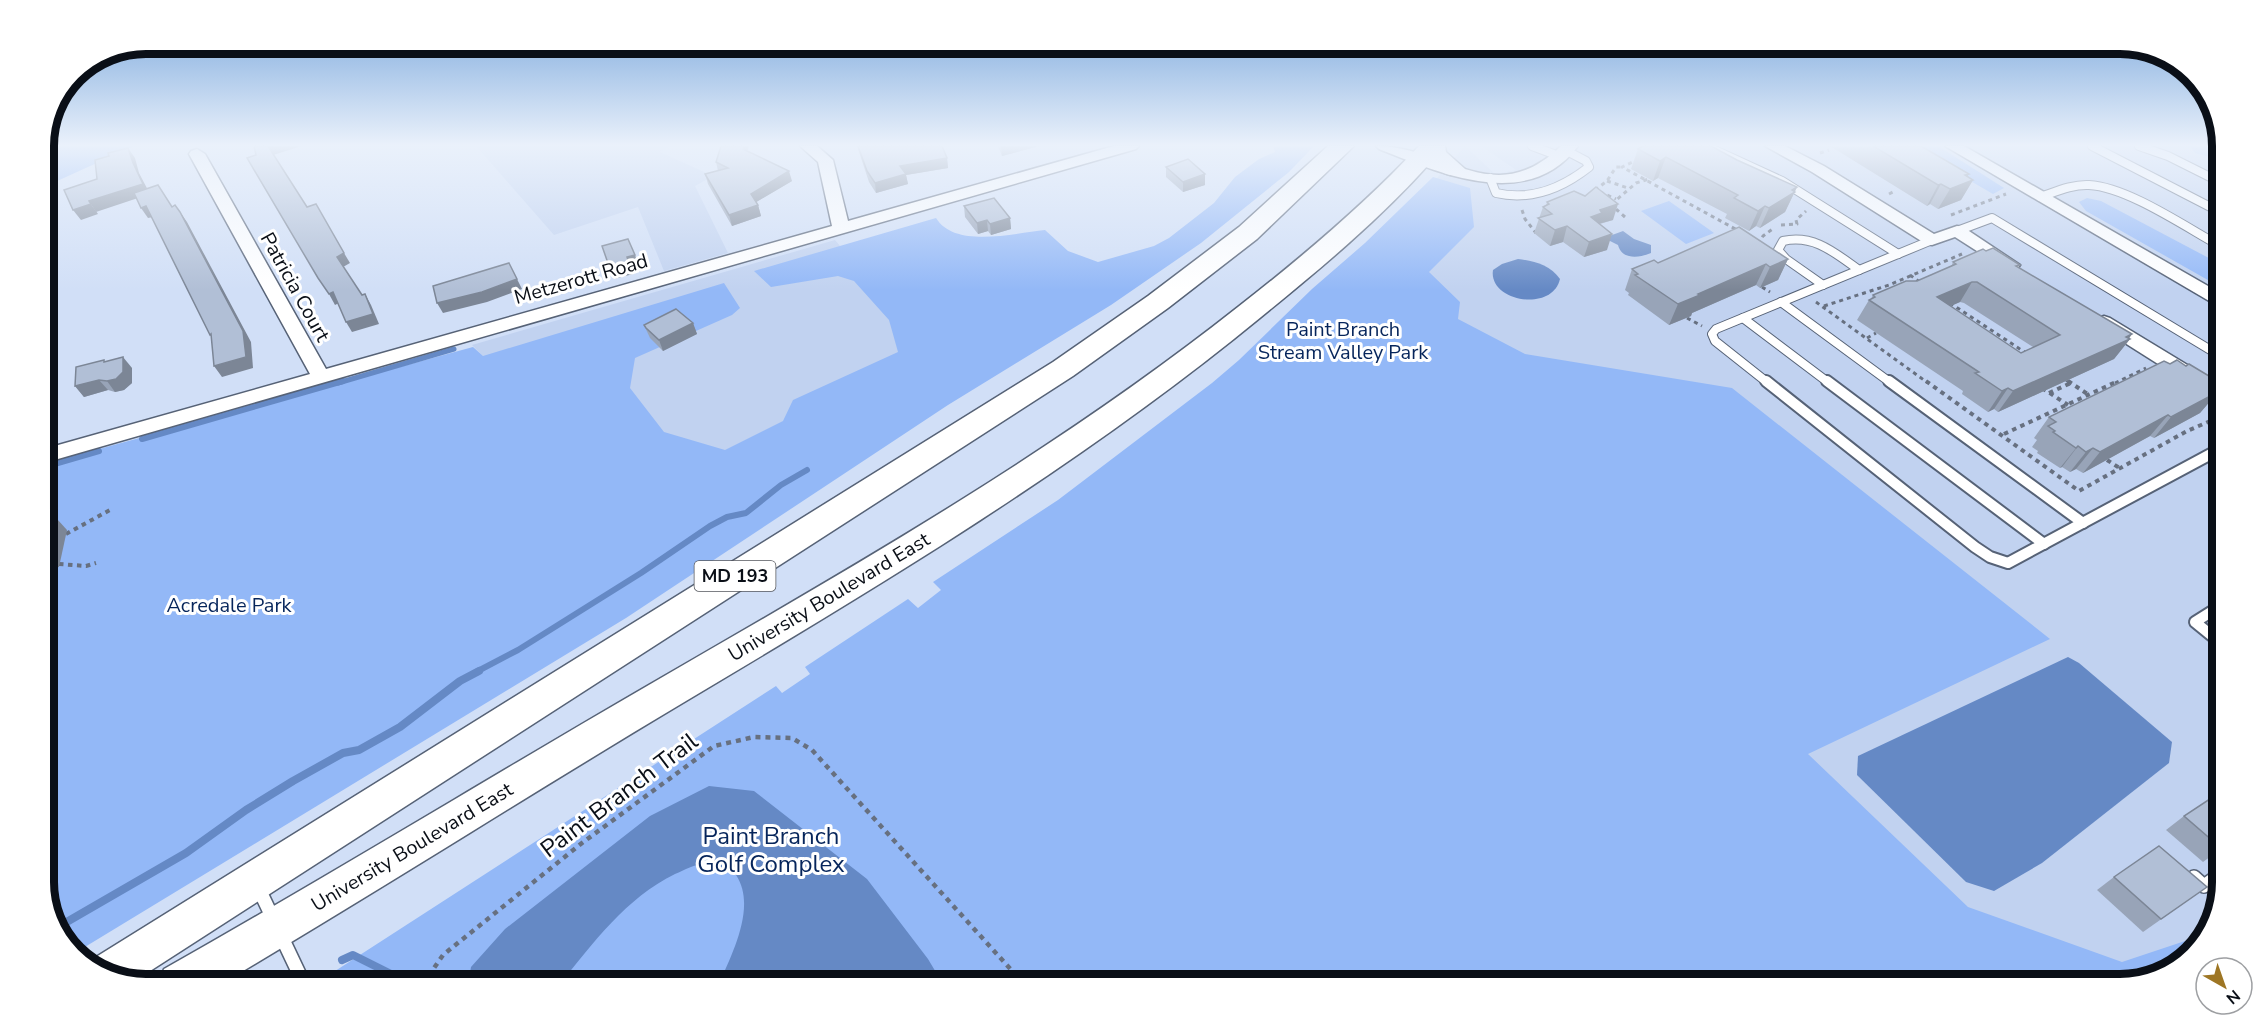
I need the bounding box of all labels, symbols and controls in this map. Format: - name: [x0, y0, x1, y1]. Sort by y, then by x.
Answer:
- street label: Patricia Court: [254, 228, 337, 347]
- street label: Metzerott Road: [511, 247, 651, 311]
- park label: Paint Branch Stream Valley Park: [1258, 316, 1429, 366]
- street label: University Boulevard East: [723, 526, 936, 668]
- road number: MD 193: [694, 561, 776, 591]
- park label: Acredale Park: [166, 592, 293, 619]
- street label: Paint Branch Trail: [534, 725, 704, 865]
- street label: University Boulevard East: [306, 776, 519, 918]
- park label: Paint Branch Golf Complex: [697, 820, 845, 880]
- north arrow: [2194, 956, 2254, 1016]
- text: N: [2221, 984, 2245, 1009]

